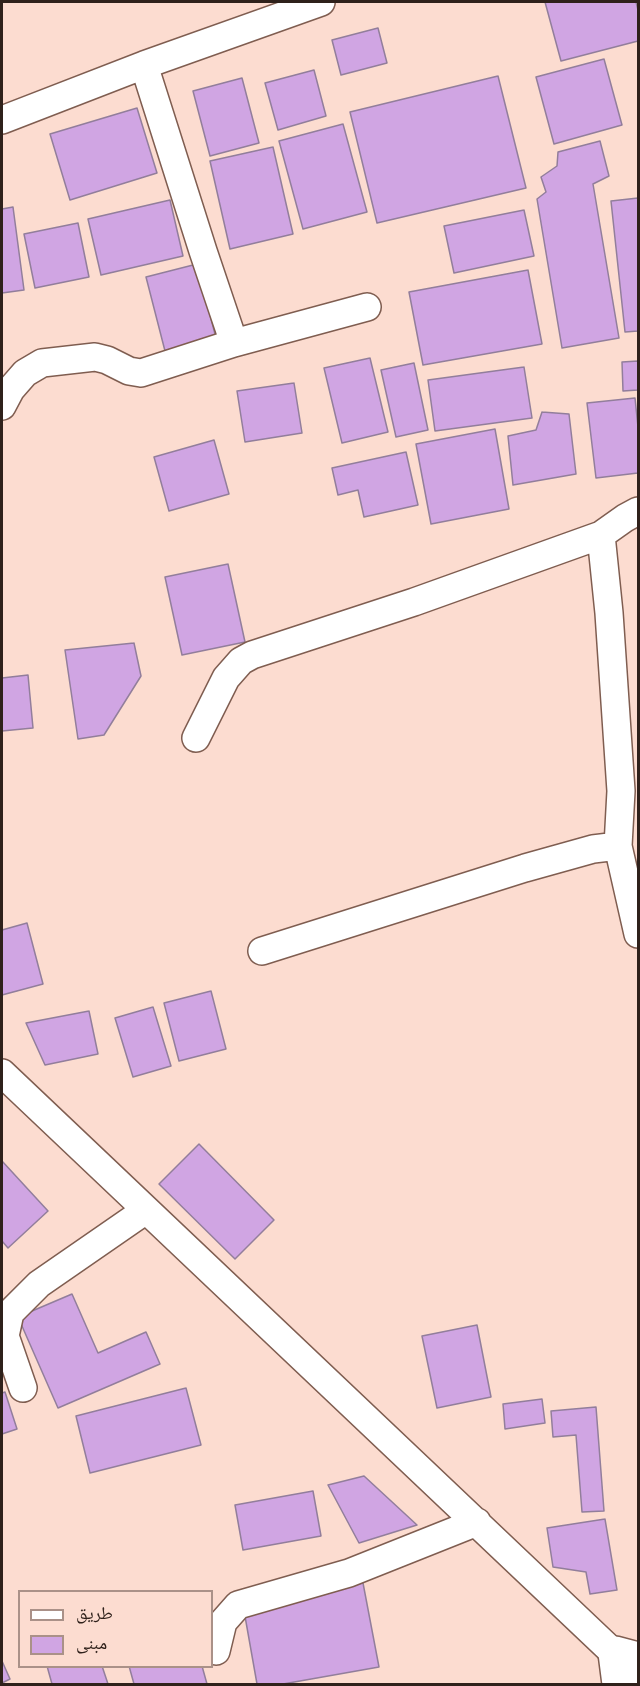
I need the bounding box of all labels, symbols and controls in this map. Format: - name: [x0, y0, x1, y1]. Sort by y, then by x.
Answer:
- legend: [18, 1590, 213, 1668]
- text: طريق: [76, 1601, 113, 1623]
- text: مبنى: [76, 1631, 107, 1653]

